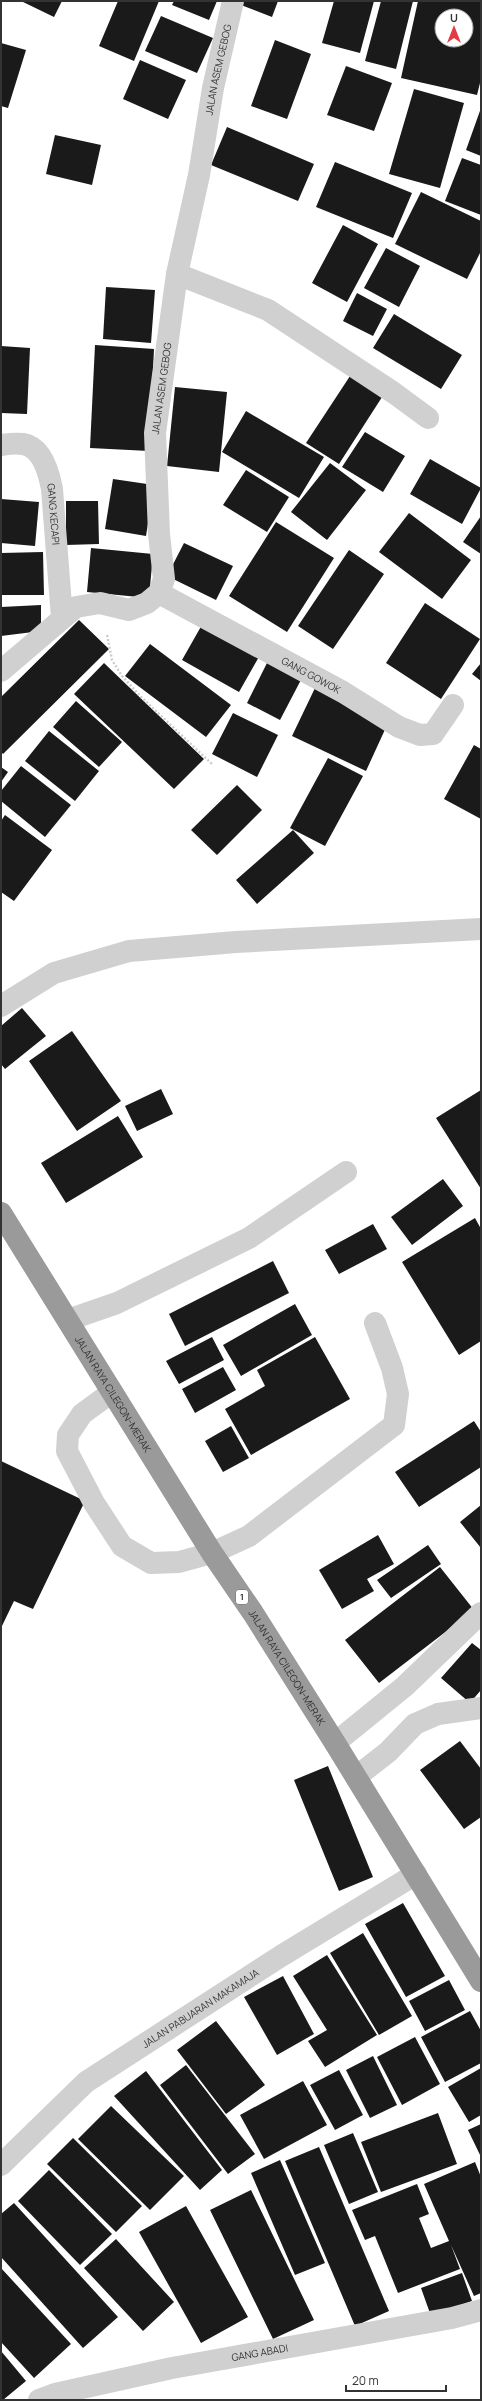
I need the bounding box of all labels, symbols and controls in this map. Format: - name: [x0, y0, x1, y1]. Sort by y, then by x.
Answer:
- north arrow: [434, 8, 474, 48]
- text: U: [450, 10, 458, 25]
- street label: JALAN ASEM GEBOG: [202, 23, 234, 116]
- street label: JALAN ASEM GEBOG: [148, 341, 174, 435]
- street label: GANG KECAPI: [44, 482, 63, 546]
- street label: GANG GOWOK: [279, 653, 344, 697]
- street label: JALAN RAYA CILEGON-MERAK: [72, 1333, 155, 1455]
- road number: 1: [236, 1590, 248, 1604]
- street label: JALAN RAYA CILEGON-MERAK: [245, 1607, 329, 1728]
- street label: JALAN PABUARAN MAKAMAJA: [139, 1965, 262, 2051]
- street label: GANG ABADI: [230, 2340, 289, 2364]
- scale bar: [346, 2367, 446, 2393]
- text: 20 m: [352, 2372, 379, 2389]

